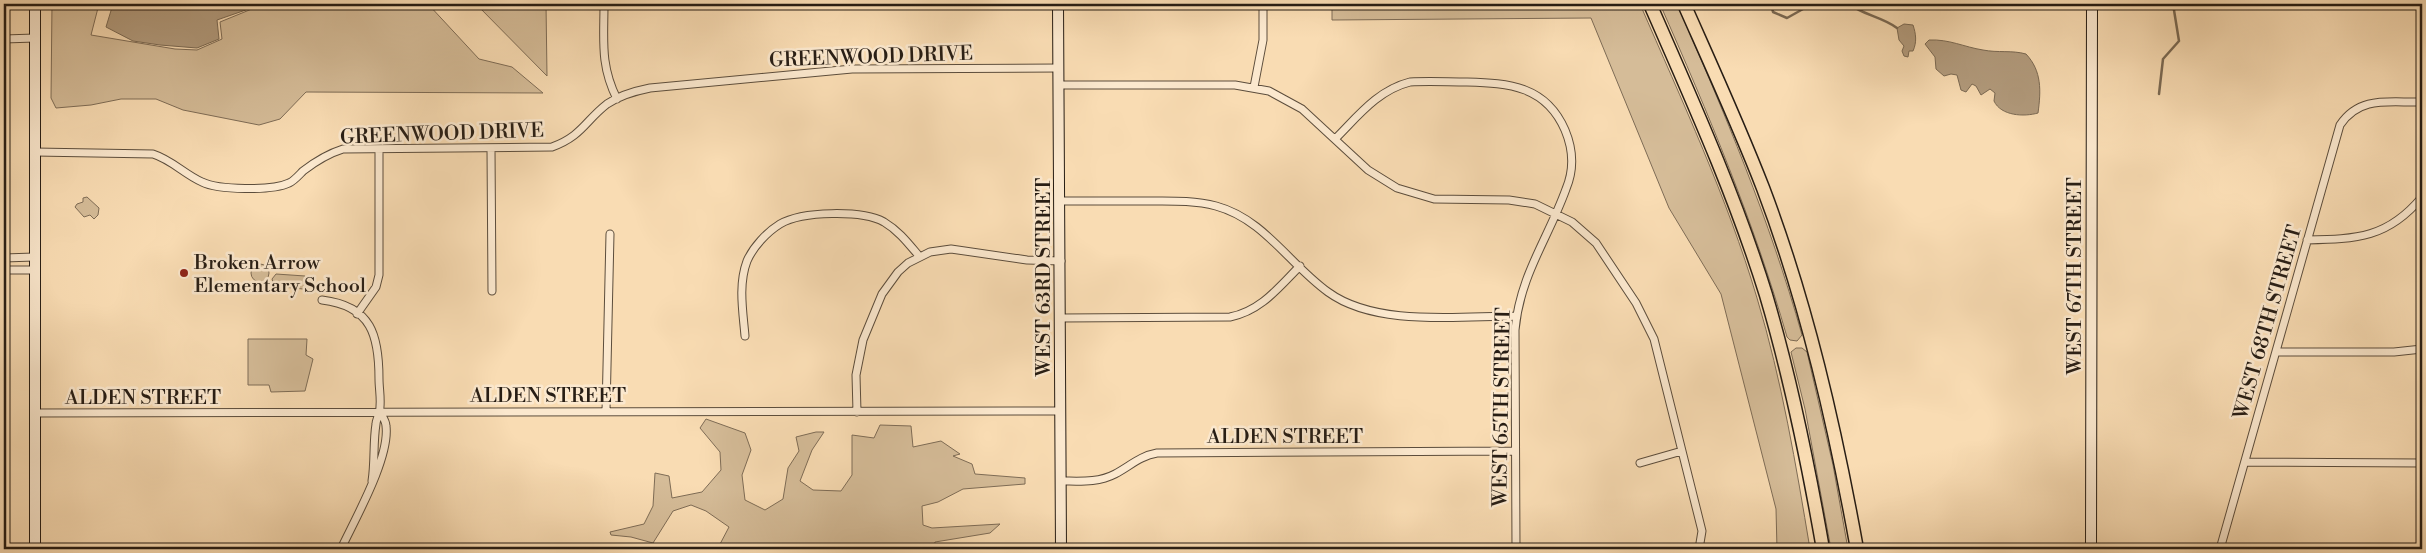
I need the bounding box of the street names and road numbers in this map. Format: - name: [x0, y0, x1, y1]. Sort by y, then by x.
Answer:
- street label: GREENWOOD DRIVE: [769, 41, 974, 74]
- street label: GREENWOOD DRIVE: [340, 118, 545, 151]
- street label: WEST 67TH STREET: [2063, 177, 2088, 376]
- street label: WEST 63RD STREET: [1032, 178, 1057, 377]
- street label: WEST 68TH STREET: [2228, 222, 2308, 423]
- street label: WEST 65TH STREET: [1488, 307, 1517, 508]
- street label: ALDEN STREET: [469, 384, 626, 409]
- street label: ALDEN STREET: [64, 386, 221, 411]
- street label: ALDEN STREET: [1206, 425, 1363, 450]

